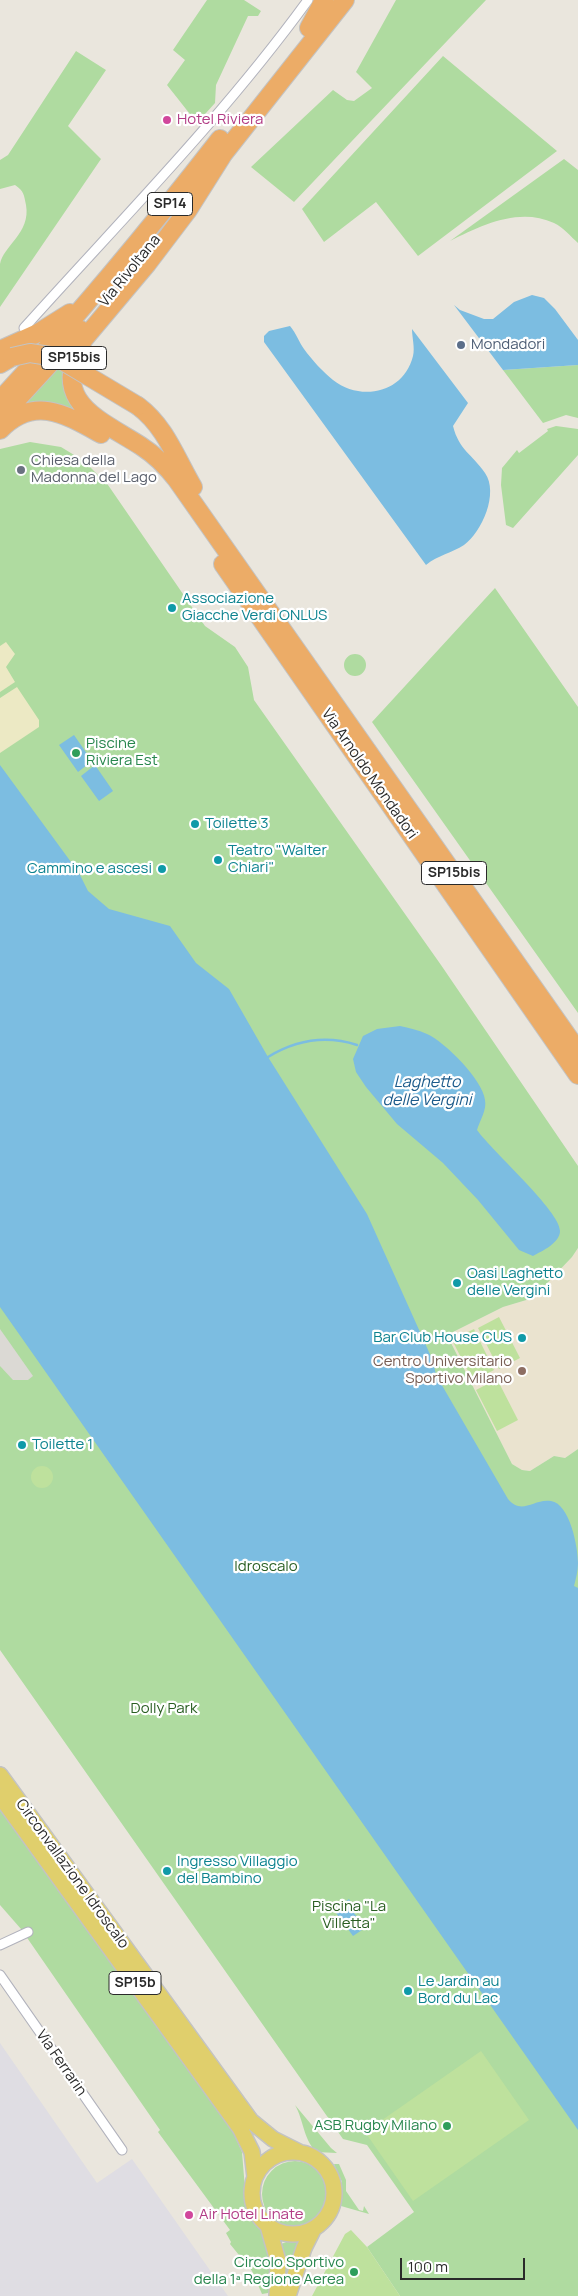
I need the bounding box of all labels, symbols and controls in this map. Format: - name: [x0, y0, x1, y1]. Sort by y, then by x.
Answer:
- place label: Hotel Riviera: [177, 111, 263, 129]
- marker: Hotel Riviera: [161, 114, 173, 126]
- road number: SP14: [148, 192, 192, 215]
- street label: Via Rivoltana: [95, 231, 165, 311]
- place label: Mondadori: [471, 336, 545, 354]
- marker: Mondadori: [455, 339, 467, 351]
- road number: SP15bis: [42, 346, 106, 369]
- place label: Chiesa della Madonna del Lago: [31, 452, 157, 487]
- marker: Chiesa della Madonna del Lago: [15, 464, 27, 476]
- place label: Associazione Giacche Verdi ONLUS: [182, 590, 327, 625]
- marker: Associazione Giacche Verdi ONLUS: [166, 602, 178, 614]
- street label: Via Arnoldo Mondadori: [317, 705, 421, 843]
- place label: Piscine Riviera Est: [86, 735, 158, 770]
- marker: Piscine Riviera Est: [70, 747, 82, 759]
- place label: Toilette 3: [205, 815, 269, 833]
- marker: Toilette 3: [189, 818, 201, 830]
- place label: Teatro "Walter Chiari": [228, 842, 327, 877]
- marker: Teatro "Walter Chiari": [212, 854, 224, 866]
- place label: Cammino e ascesi: [27, 860, 152, 878]
- road number: SP15bis: [422, 861, 486, 884]
- marker: Cammino e ascesi: [156, 863, 168, 875]
- water label: Laghetto delle Vergini: [383, 1073, 471, 1111]
- place label: Oasi Laghetto delle Vergini: [467, 1265, 563, 1300]
- marker: Oasi Laghetto delle Vergini: [451, 1277, 463, 1289]
- place label: Bar Club House CUS: [373, 1329, 512, 1347]
- marker: Bar Club House CUS: [516, 1332, 528, 1344]
- place label: Centro Universitario Sportivo Milano: [373, 1353, 512, 1388]
- marker: Centro Universitario Sportivo Milano: [516, 1365, 528, 1377]
- place label: Toilette 1: [32, 1436, 93, 1454]
- marker: Toilette 1: [16, 1439, 28, 1451]
- park label: Idroscalo: [234, 1558, 298, 1576]
- park label: Dolly Park: [131, 1700, 197, 1718]
- street label: Circonvallazione Idroscalo: [12, 1796, 132, 1952]
- place label: Ingresso Villaggio del Bambino: [177, 1853, 298, 1888]
- marker: Ingresso Villaggio del Bambino: [161, 1865, 173, 1877]
- park label: Piscina "La Villetta": [312, 1898, 386, 1933]
- road number: SP15b: [109, 1972, 161, 1995]
- place label: Le Jardin au Bord du Lac: [418, 1973, 500, 2008]
- marker: Le Jardin au Bord du Lac: [402, 1985, 414, 1997]
- street label: Via Ferrarin: [32, 2027, 90, 2099]
- place label: ASB Rugby Milano: [314, 2117, 437, 2135]
- marker: ASB Rugby Milano: [441, 2120, 453, 2132]
- place label: Air Hotel Linate: [199, 2206, 303, 2224]
- marker: Air Hotel Linate: [183, 2209, 195, 2221]
- scale bar: [403, 2248, 528, 2280]
- place label: Circolo Sportivo della 1ª Regione Aerea: [194, 2254, 344, 2289]
- text: 100 m: [408, 2256, 448, 2277]
- marker: Circolo Sportivo della 1ª Regione Aerea: [348, 2266, 360, 2278]

